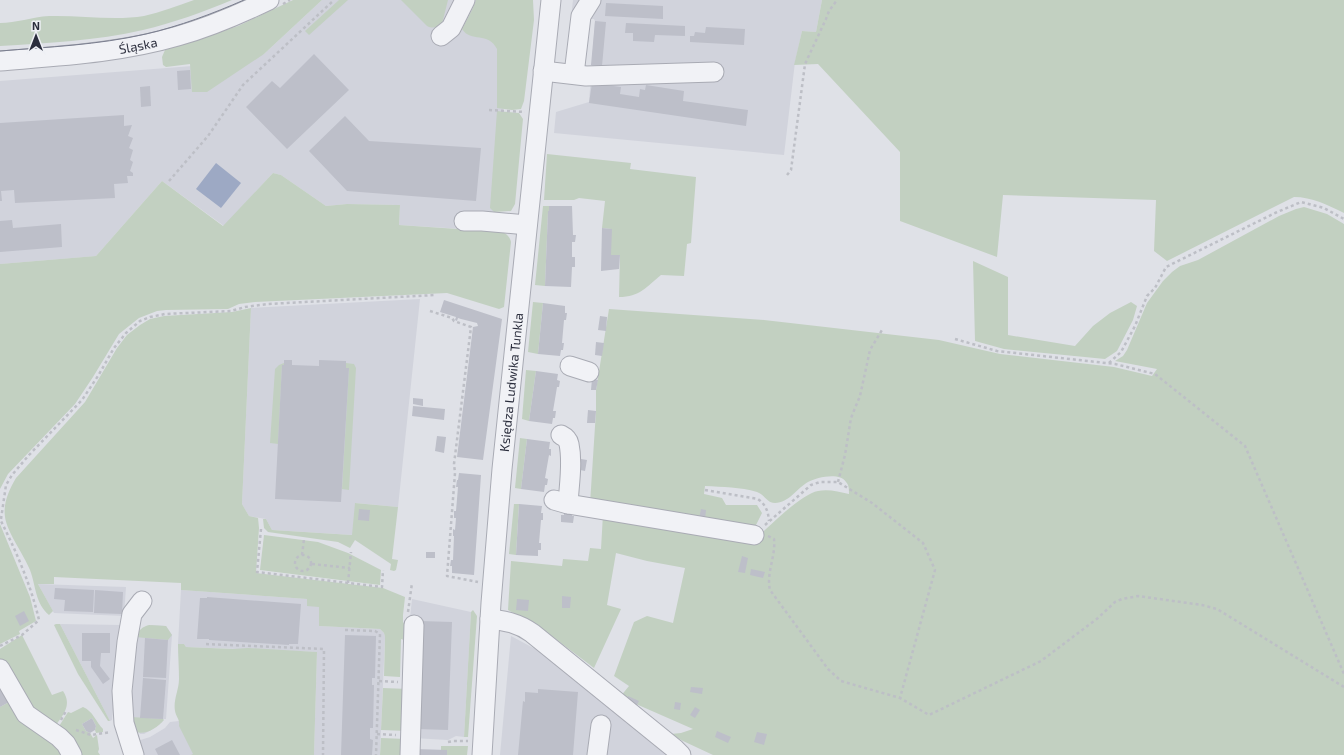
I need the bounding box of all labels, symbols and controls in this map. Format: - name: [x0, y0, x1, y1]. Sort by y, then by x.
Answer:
- north arrow: [16, 16, 56, 56]
- text: N: [32, 19, 40, 32]
- street label: Śląska: [118, 34, 159, 57]
- street label: Księdza Ludwika Tunkla: [496, 312, 526, 452]

